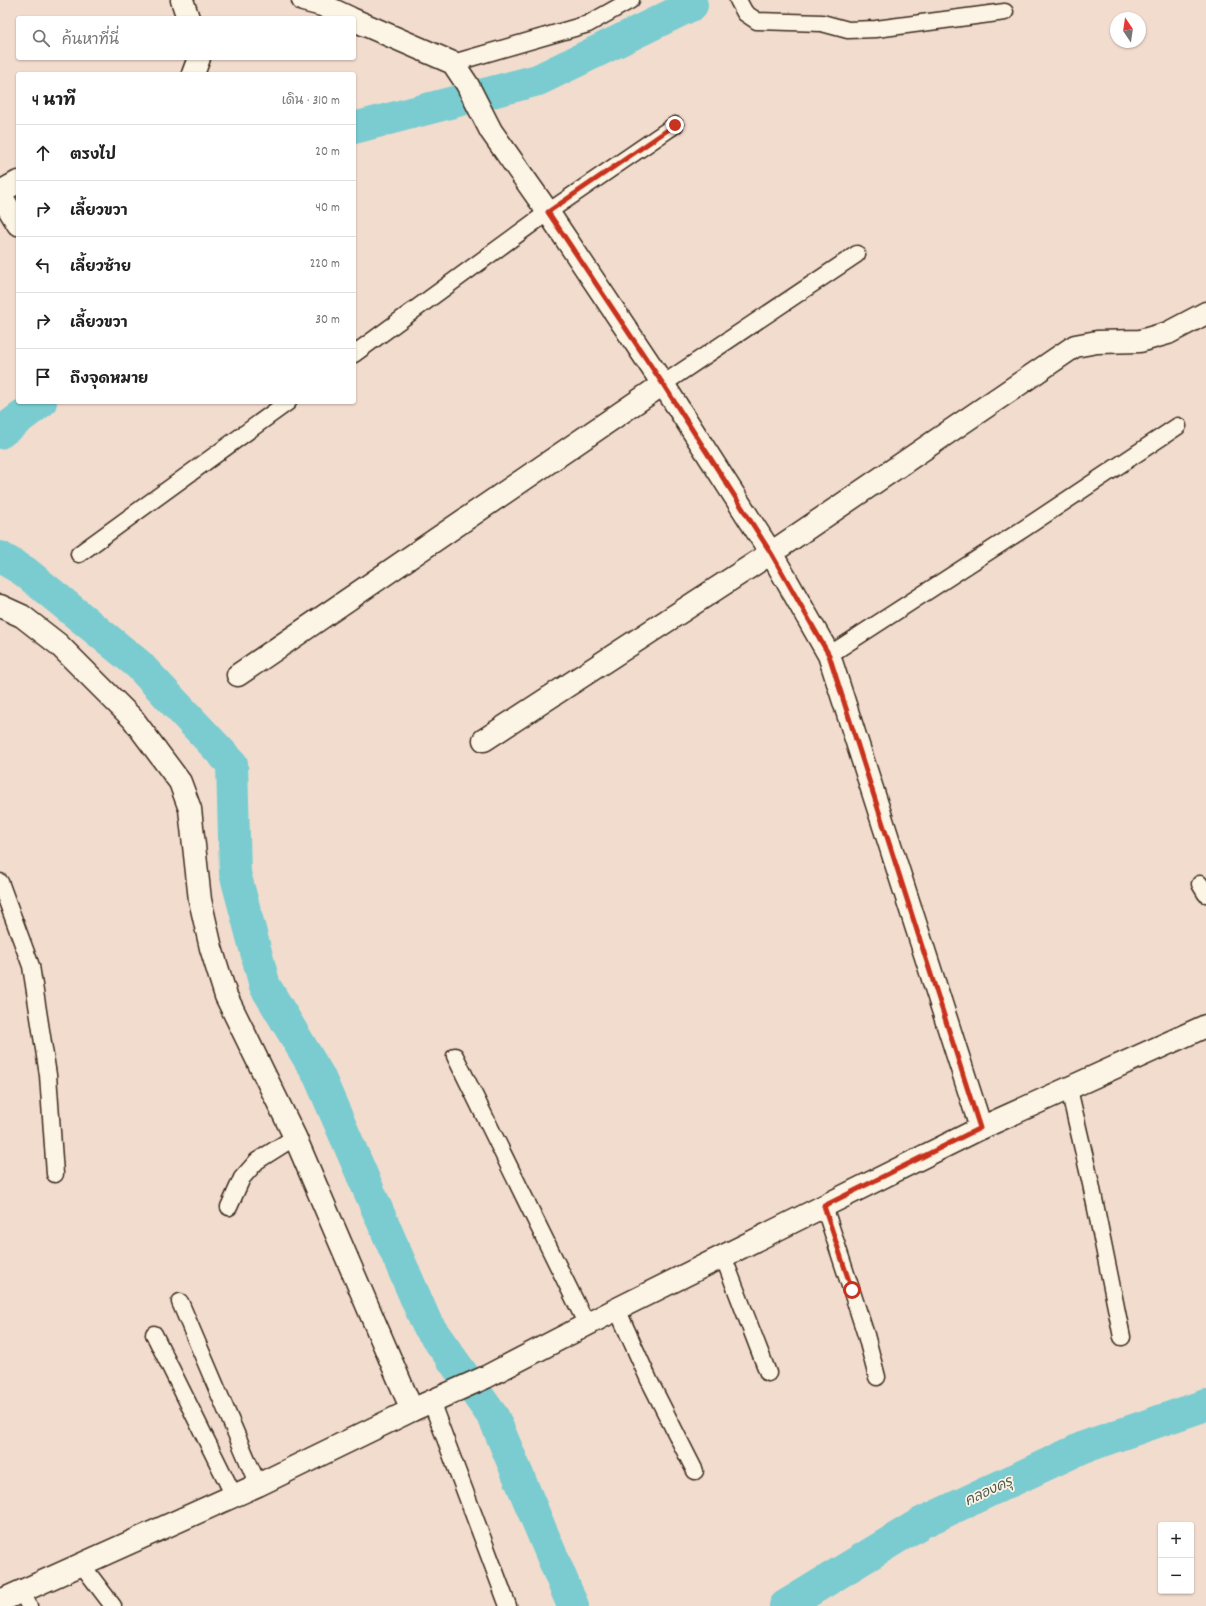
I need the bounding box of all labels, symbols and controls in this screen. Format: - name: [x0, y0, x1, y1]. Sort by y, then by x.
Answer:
- north arrow: [1110, 12, 1146, 48]
- search box: [16, 16, 356, 60]
- icon: search: [30, 27, 52, 49]
- text: ค้นหาที่นี่: [62, 30, 119, 52]
- text: 4 นาที: [32, 90, 76, 114]
- text: เดิน · 310 m: [282, 92, 340, 111]
- route end: [666, 116, 684, 134]
- icon: ahead: [32, 142, 54, 164]
- text: 20 m: [315, 143, 340, 162]
- text: ตรงไป: [70, 145, 116, 167]
- icon: right: [32, 198, 54, 220]
- text: 40 m: [316, 199, 340, 218]
- text: เลี้ยวขวา: [70, 201, 128, 223]
- icon: left: [32, 254, 54, 276]
- text: 220 m: [310, 255, 340, 274]
- text: เลี้ยวซ้าย: [70, 257, 131, 279]
- icon: right: [32, 310, 54, 332]
- text: 30 m: [315, 311, 340, 330]
- text: เลี้ยวขวา: [70, 313, 128, 335]
- icon: arrive: [32, 366, 54, 388]
- text: ถึงจุดหมาย: [70, 369, 148, 391]
- route start: [843, 1281, 861, 1299]
- water label: คลองครุ: [962, 1472, 1018, 1512]
- map controls: [1158, 1522, 1194, 1594]
- button: +: [1158, 1522, 1194, 1558]
- button: −: [1158, 1558, 1194, 1594]

